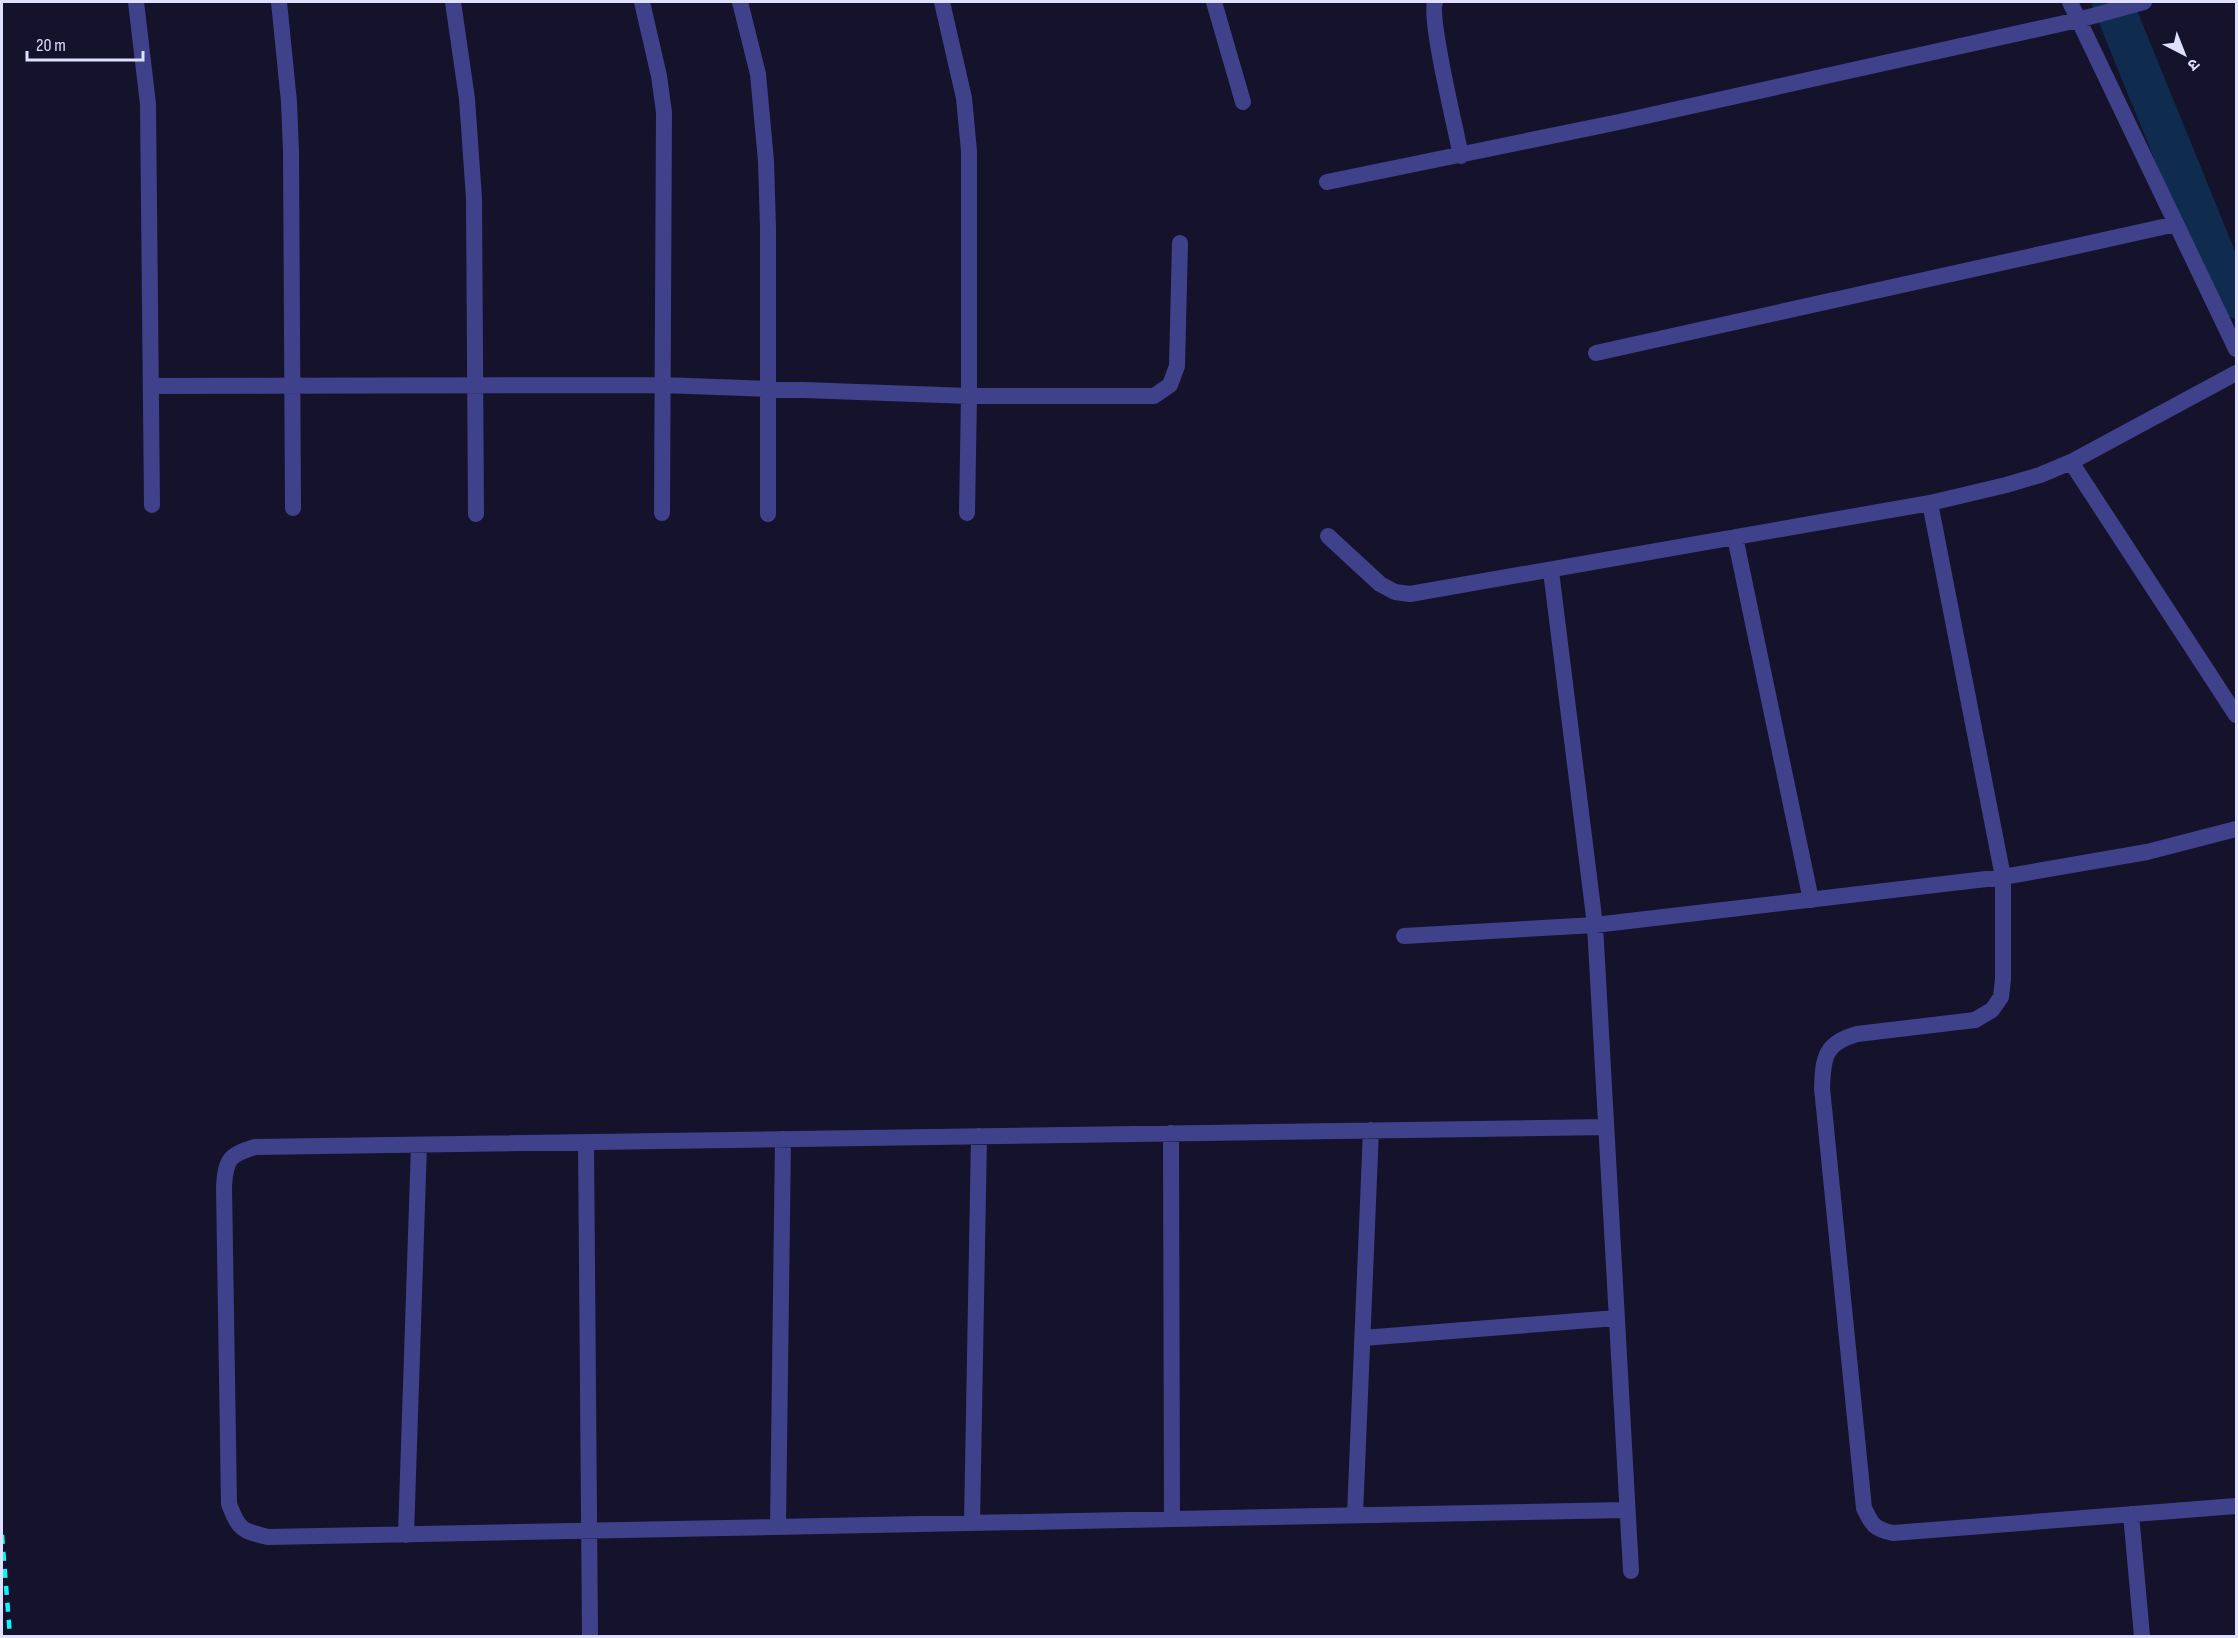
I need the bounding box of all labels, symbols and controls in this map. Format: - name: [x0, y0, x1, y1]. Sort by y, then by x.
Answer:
- scale bar: [27, 24, 142, 62]
- north arrow: [2154, 24, 2214, 84]
- text: 20 m: [36, 35, 66, 56]
- text: उ: [2183, 54, 2203, 75]

